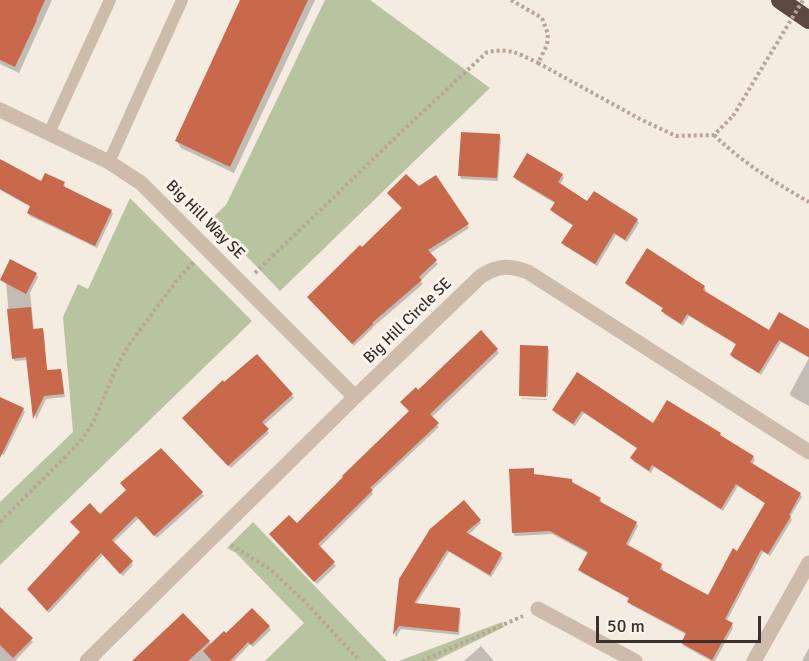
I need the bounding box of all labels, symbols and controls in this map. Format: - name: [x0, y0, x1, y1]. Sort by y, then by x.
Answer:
- street label: Big Hill Way SE: [162, 177, 248, 263]
- street label: Big Hill Circle SE: [360, 274, 456, 368]
- scale bar: [599, 604, 764, 642]
- text: 50 m: [607, 615, 645, 637]

